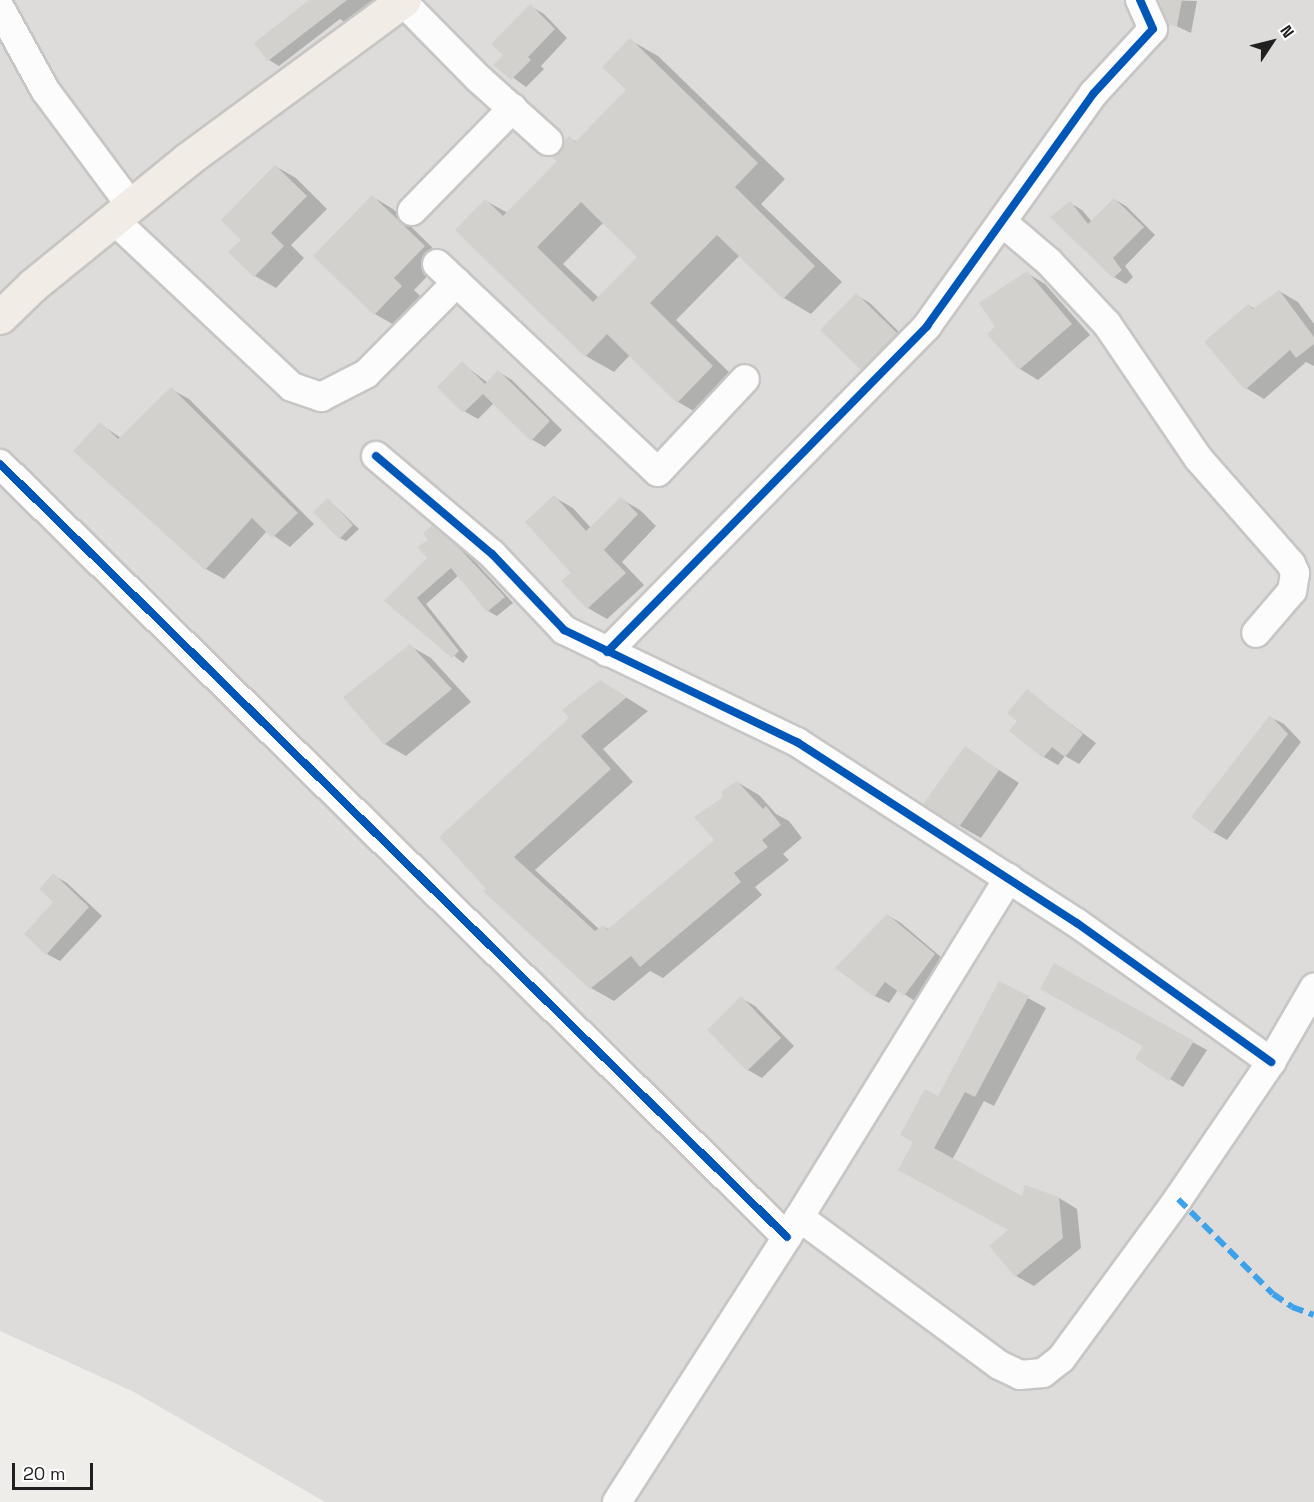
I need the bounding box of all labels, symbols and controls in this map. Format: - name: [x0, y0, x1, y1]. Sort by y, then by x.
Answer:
- north arrow: [1242, 12, 1302, 72]
- text: N: [1275, 21, 1299, 42]
- scale bar: [15, 1451, 96, 1489]
- text: 20 m: [23, 1462, 66, 1485]

